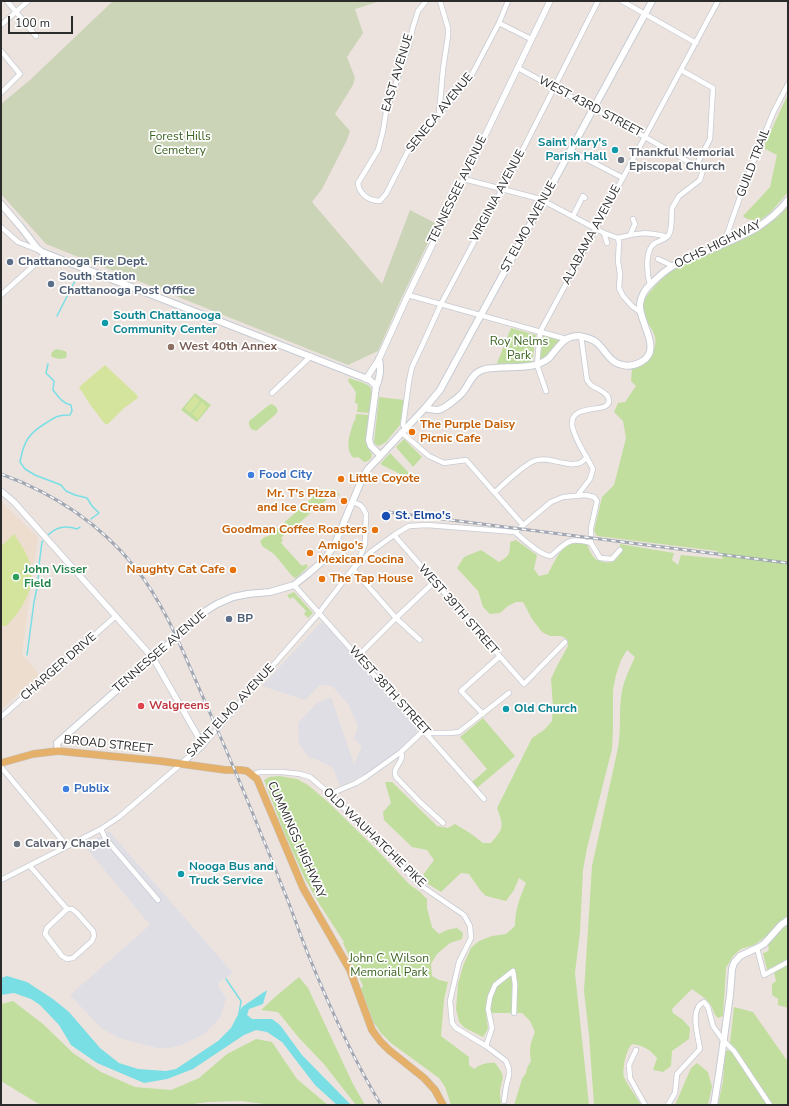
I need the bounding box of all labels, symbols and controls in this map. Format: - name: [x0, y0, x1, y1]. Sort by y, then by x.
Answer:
- scale bar: [10, 8, 75, 34]
- text: 100 m: [15, 15, 50, 31]
- street label: EAST AVENUE: [379, 32, 417, 114]
- street label: SENECA AVENUE: [404, 70, 476, 156]
- street label: WEST 43RD STREET: [536, 74, 644, 140]
- street label: GUILD TRAIL: [734, 127, 774, 199]
- park label: Forest Hills Cemetery: [149, 130, 211, 158]
- street label: TENNESSEE AVENUE: [426, 134, 490, 246]
- place label: Saint Mary's Parish Hall: [538, 136, 607, 164]
- marker: Saint Mary's Parish Hall: [610, 145, 620, 155]
- place label: Thankful Memorial Episcopal Church: [629, 146, 734, 174]
- street label: VIRGINIA AVENUE: [468, 147, 528, 245]
- marker: Thankful Memorial Episcopal Church: [616, 155, 626, 165]
- street label: ST ELMO AVENUE: [498, 179, 560, 275]
- street label: ALABAMA AVENUE: [560, 183, 624, 287]
- street label: OCHS HIGHWAY: [672, 218, 764, 272]
- place label: Chattanooga Fire Dept.: [18, 255, 148, 269]
- marker: Chattanooga Fire Dept.: [5, 257, 15, 267]
- place label: South Station Chattanooga Post Office: [59, 270, 195, 298]
- marker: South Station Chattanooga Post Office: [46, 279, 56, 289]
- place label: South Chattanooga Community Center: [113, 309, 221, 337]
- marker: South Chattanooga Community Center: [100, 318, 110, 328]
- park label: Roy Nelms Park: [490, 335, 548, 363]
- place label: West 40th Annex: [179, 340, 277, 354]
- marker: West 40th Annex: [166, 342, 176, 352]
- place label: The Purple Daisy Picnic Cafe: [420, 418, 515, 446]
- marker: The Purple Daisy Picnic Cafe: [407, 427, 417, 437]
- place label: Food City: [259, 468, 312, 482]
- marker: Food City: [246, 470, 256, 480]
- place label: Little Coyote: [349, 472, 420, 486]
- marker: Little Coyote: [336, 474, 346, 484]
- place label: Mr. T's Pizza and Ice Cream: [257, 487, 336, 515]
- marker: Mr. T's Pizza and Ice Cream: [339, 496, 349, 506]
- place label: St. Elmo's: [395, 509, 451, 523]
- marker: St. Elmo's: [380, 510, 392, 522]
- place label: Goodman Coffee Roasters: [222, 523, 367, 537]
- marker: Goodman Coffee Roasters: [370, 525, 380, 535]
- place label: Amigo's Mexican Cocina: [318, 539, 404, 567]
- marker: Amigo's Mexican Cocina: [305, 548, 315, 558]
- street label: WEST 39TH STREET: [415, 562, 501, 658]
- place label: John Visser Field: [24, 563, 87, 591]
- place label: Naughty Cat Cafe: [126, 563, 225, 577]
- marker: Naughty Cat Cafe: [228, 565, 238, 575]
- marker: John Visser Field: [11, 572, 21, 582]
- place label: The Tap House: [330, 572, 413, 586]
- marker: The Tap House: [317, 574, 327, 584]
- street label: TENNESSEE AVENUE: [110, 608, 210, 696]
- place label: BP: [237, 612, 253, 626]
- marker: BP: [224, 614, 234, 624]
- street label: CHARGER DRIVE: [18, 630, 100, 704]
- street label: WEST 38TH STREET: [345, 643, 433, 739]
- street label: SAINT ELMO AVENUE: [184, 661, 278, 761]
- place label: Walgreens: [149, 699, 210, 713]
- marker: Walgreens: [136, 701, 146, 711]
- place label: Old Church: [514, 702, 577, 716]
- marker: Old Church: [501, 704, 511, 714]
- street label: BROAD STREET: [63, 733, 153, 757]
- street label: CUMMINGS HIGHWAY: [264, 779, 328, 901]
- place label: Publix: [74, 782, 109, 796]
- marker: Publix: [61, 784, 71, 794]
- street label: OLD WAUHATCHIE PIKE: [320, 785, 428, 891]
- place label: Calvary Chapel: [25, 837, 110, 851]
- marker: Calvary Chapel: [12, 839, 22, 849]
- place label: Nooga Bus and Truck Service: [189, 860, 274, 888]
- marker: Nooga Bus and Truck Service: [176, 869, 186, 879]
- park label: John C. Wilson Memorial Park: [349, 952, 429, 980]

